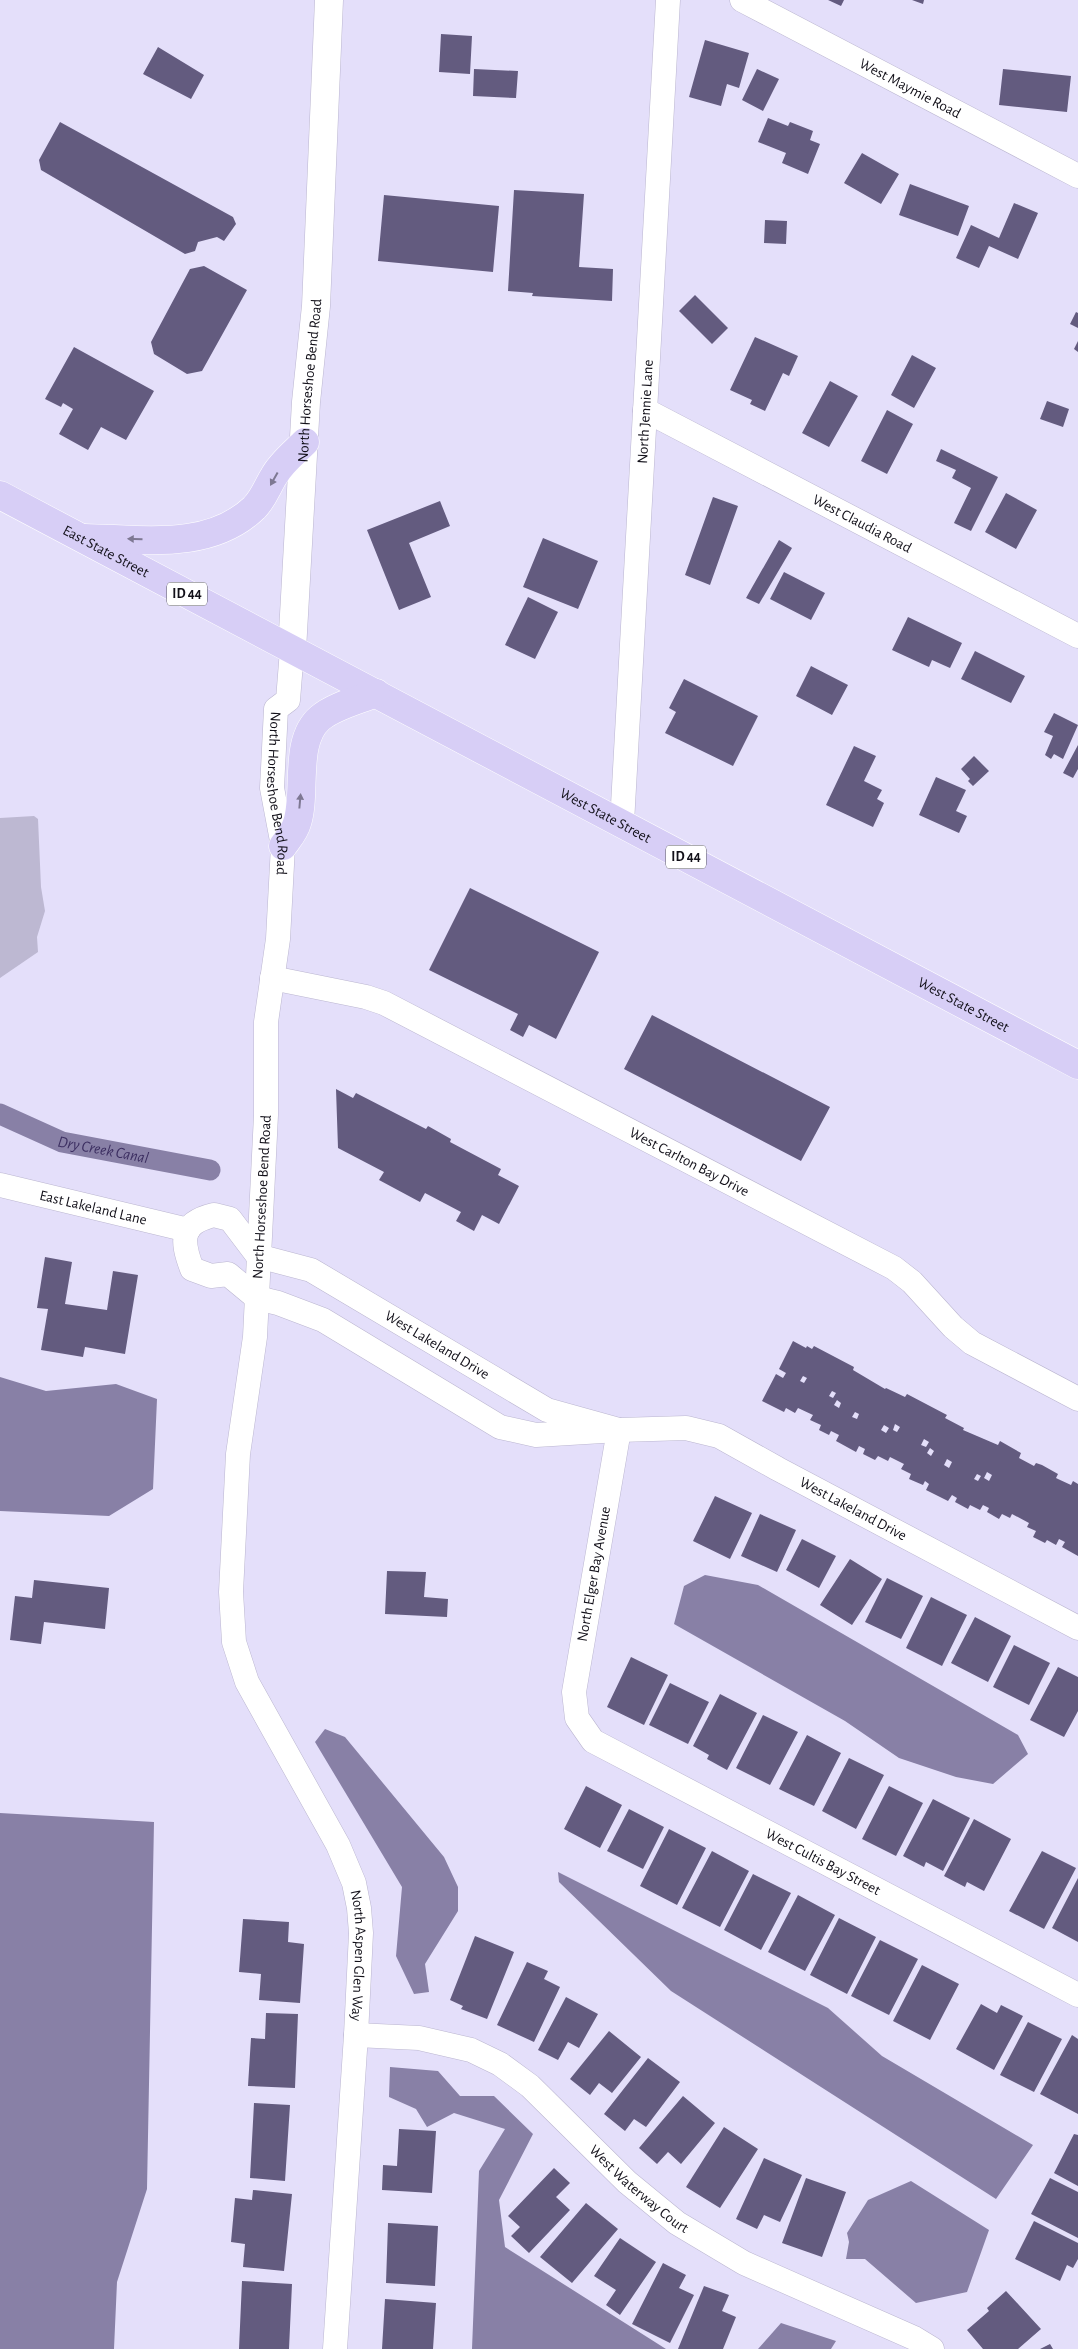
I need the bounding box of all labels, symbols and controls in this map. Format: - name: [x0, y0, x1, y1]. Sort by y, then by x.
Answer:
- street label: West Maymie Road: [857, 55, 964, 121]
- street label: North Horseshoe Bend Road: [295, 298, 324, 463]
- street label: North Jennie Lane: [635, 359, 655, 464]
- one-way arrow: [269, 472, 278, 485]
- street label: West Claudia Road: [810, 491, 914, 555]
- street label: East State Street: [61, 522, 152, 580]
- one-way arrow: [127, 535, 143, 543]
- road number: ID 44: [167, 582, 207, 606]
- street label: North Horseshoe Bend Road: [264, 711, 291, 876]
- street label: West State Street: [558, 785, 654, 845]
- one-way arrow: [296, 793, 304, 809]
- road number: ID 44: [666, 846, 706, 869]
- street label: West State Street: [916, 974, 1012, 1035]
- street label: North Horseshoe Bend Road: [250, 1114, 274, 1279]
- street label: West Carlton Bay Drive: [627, 1124, 752, 1199]
- water label: Dry Creek Canal: [56, 1133, 150, 1166]
- street label: East Lakeland Lane: [38, 1187, 149, 1227]
- street label: West Lakeland Drive: [382, 1308, 492, 1382]
- street label: West Lakeland Drive: [797, 1474, 909, 1544]
- street label: North Elger Bay Avenue: [575, 1505, 613, 1643]
- street label: West Cultis Bay Street: [763, 1825, 883, 1898]
- street label: North Aspen Glen Way: [348, 1889, 369, 2022]
- street label: West Waterway Court: [587, 2142, 691, 2236]

